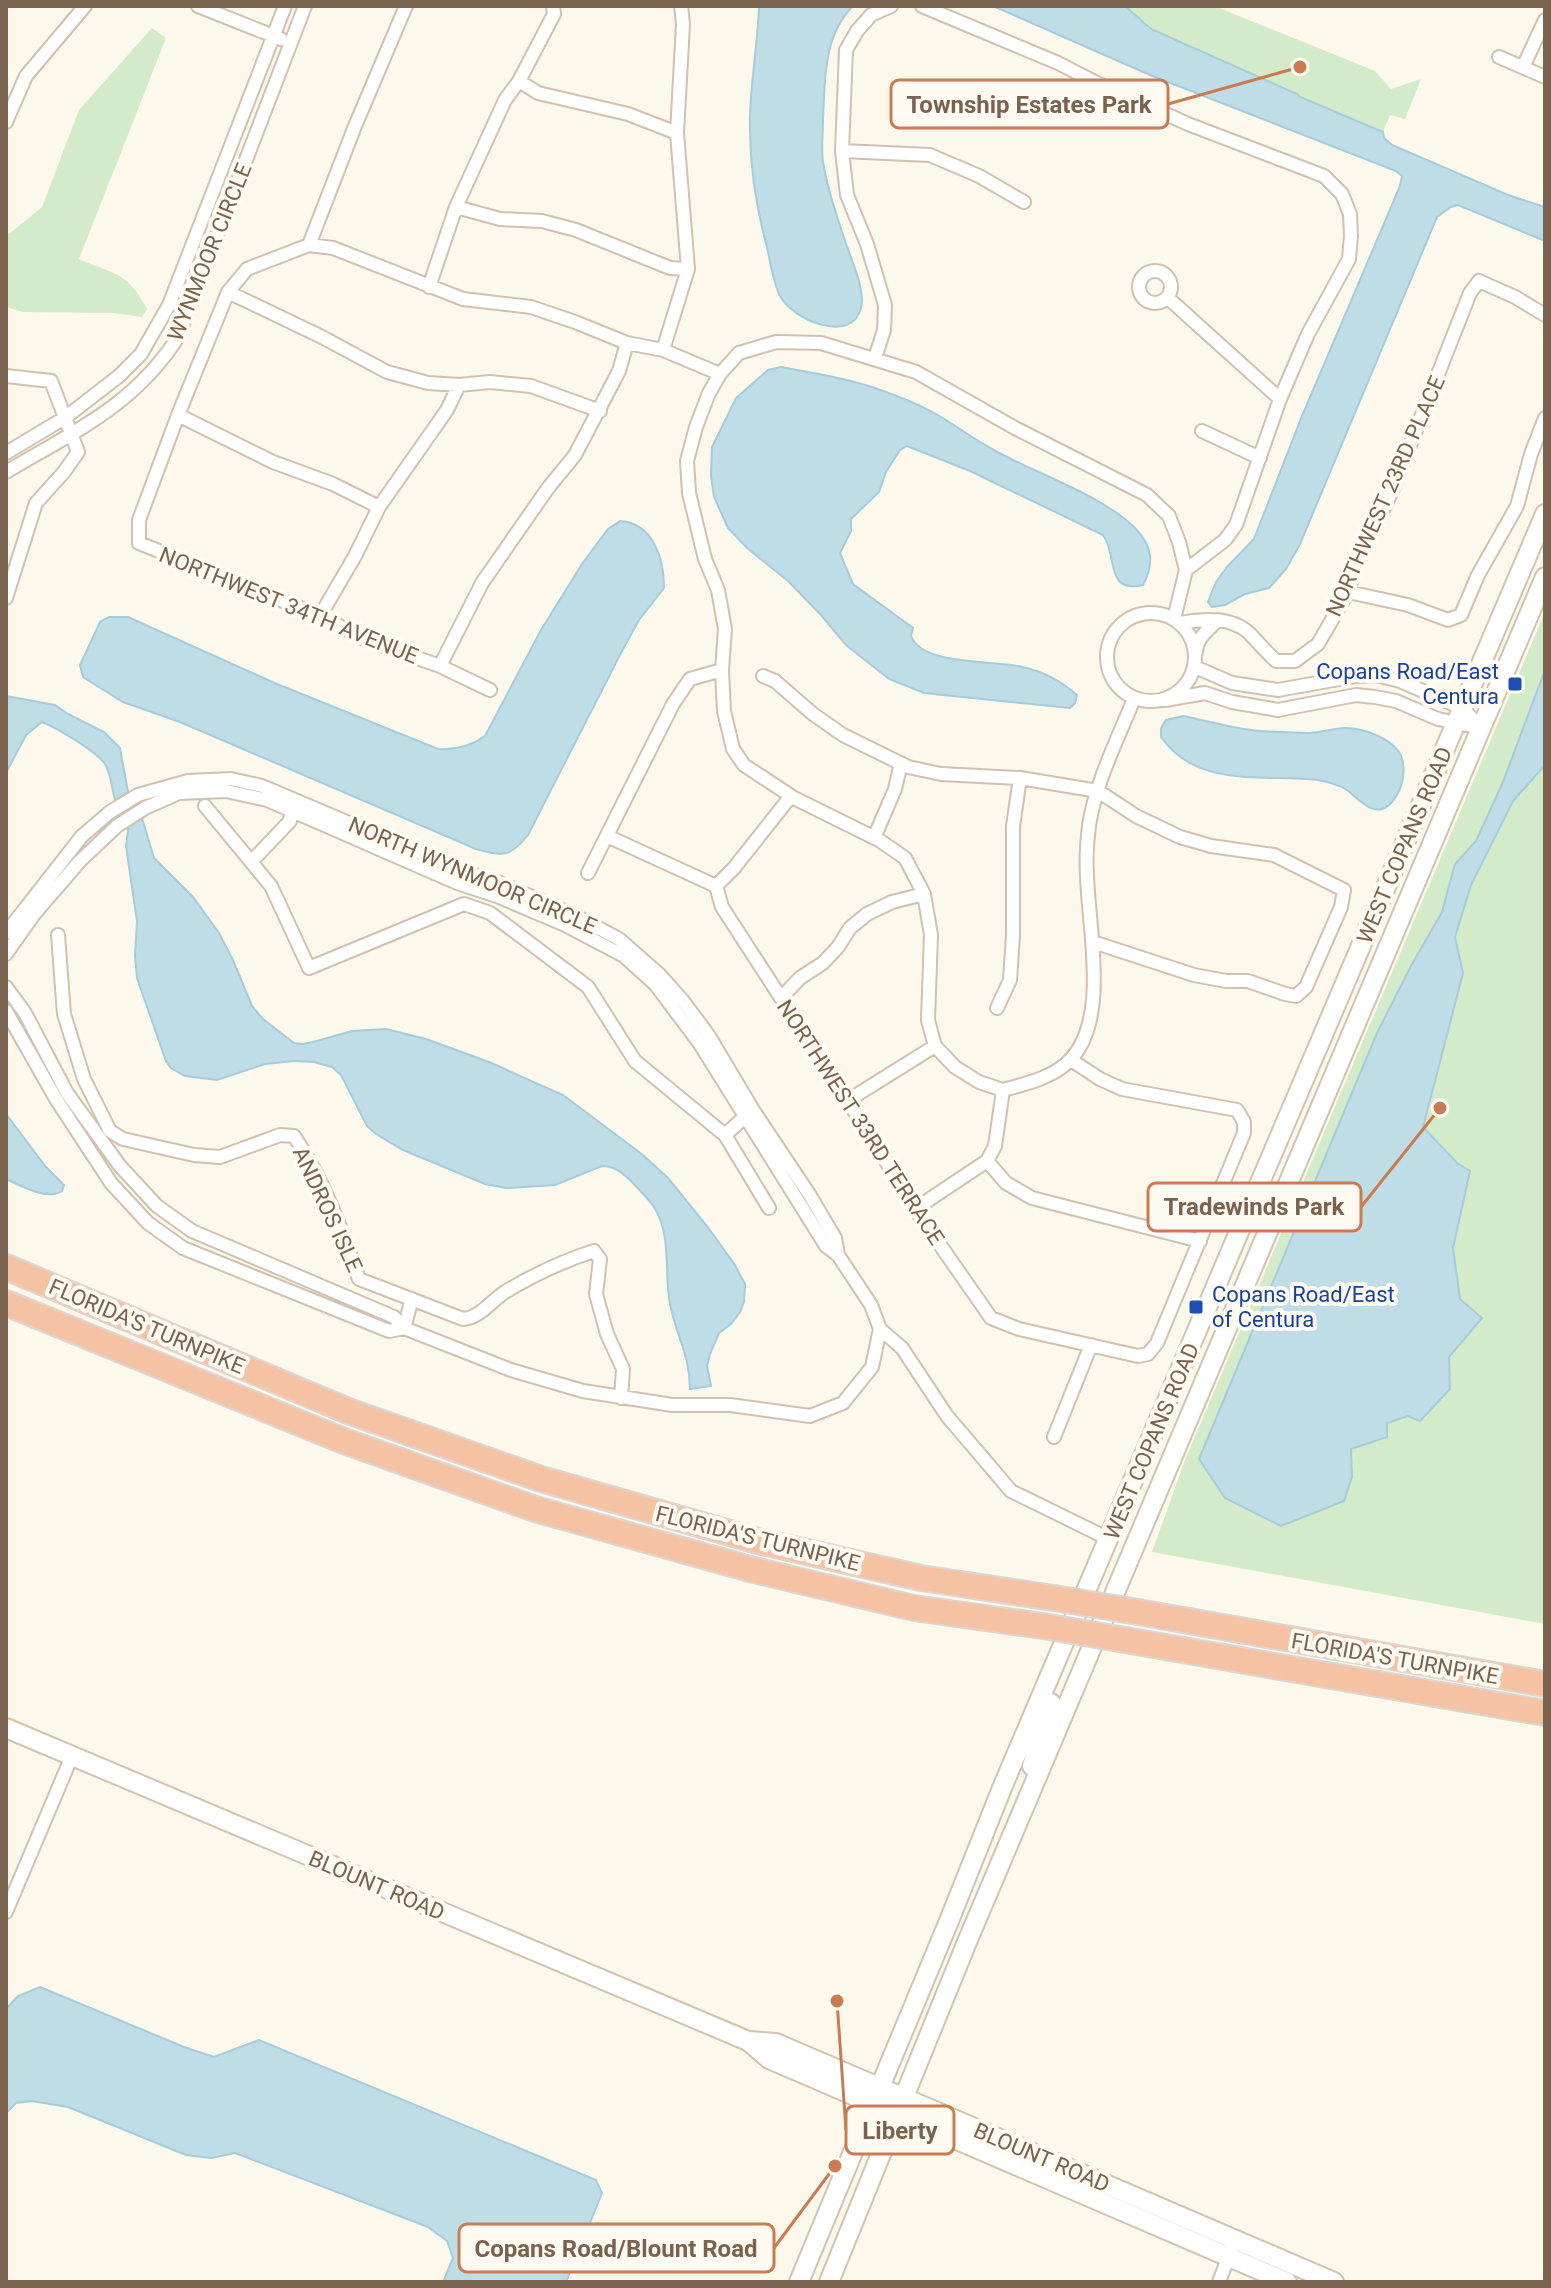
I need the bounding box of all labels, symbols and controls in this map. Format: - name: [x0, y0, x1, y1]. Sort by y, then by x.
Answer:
- callout: Township Estates Park: [891, 80, 1168, 128]
- text: Township Estates Park: [906, 91, 1153, 119]
- street label: WYNMOOR CIRCLE: [162, 160, 257, 345]
- street label: NORTHWEST 23RD PLACE: [1321, 372, 1450, 620]
- street label: NORTHWEST 34TH AVENUE: [156, 542, 422, 669]
- place label: Copans Road/East Centura: [1316, 659, 1499, 709]
- marker: Copans Road/East Centura: [1506, 675, 1524, 693]
- street label: WEST COPANS ROAD: [1352, 743, 1457, 947]
- street label: NORTH WYNMOOR CIRCLE: [345, 812, 601, 939]
- street label: NORTHWEST 33RD TERRACE: [772, 995, 949, 1249]
- street label: ANDROS ISLE: [288, 1143, 367, 1276]
- callout: Tradewinds Park: [1148, 1183, 1361, 1231]
- text: Tradewinds Park: [1164, 1193, 1346, 1221]
- street label: FLORIDA'S TURNPIKE: [45, 1274, 248, 1379]
- place label: Copans Road/East of Centura: [1212, 1282, 1395, 1332]
- marker: Copans Road/East of Centura: [1187, 1298, 1205, 1316]
- street label: WEST COPANS ROAD: [1099, 1339, 1204, 1543]
- street label: FLORIDA'S TURNPIKE: [653, 1501, 863, 1576]
- street label: FLORIDA'S TURNPIKE: [1289, 1628, 1500, 1689]
- street label: BLOUNT ROAD: [305, 1846, 448, 1925]
- callout: Liberty: [846, 2106, 954, 2154]
- text: Liberty: [862, 2117, 939, 2145]
- street label: BLOUNT ROAD: [970, 2118, 1113, 2197]
- callout: Copans Road/Blount Road: [459, 2224, 774, 2272]
- text: Copans Road/Blount Road: [475, 2235, 758, 2263]

